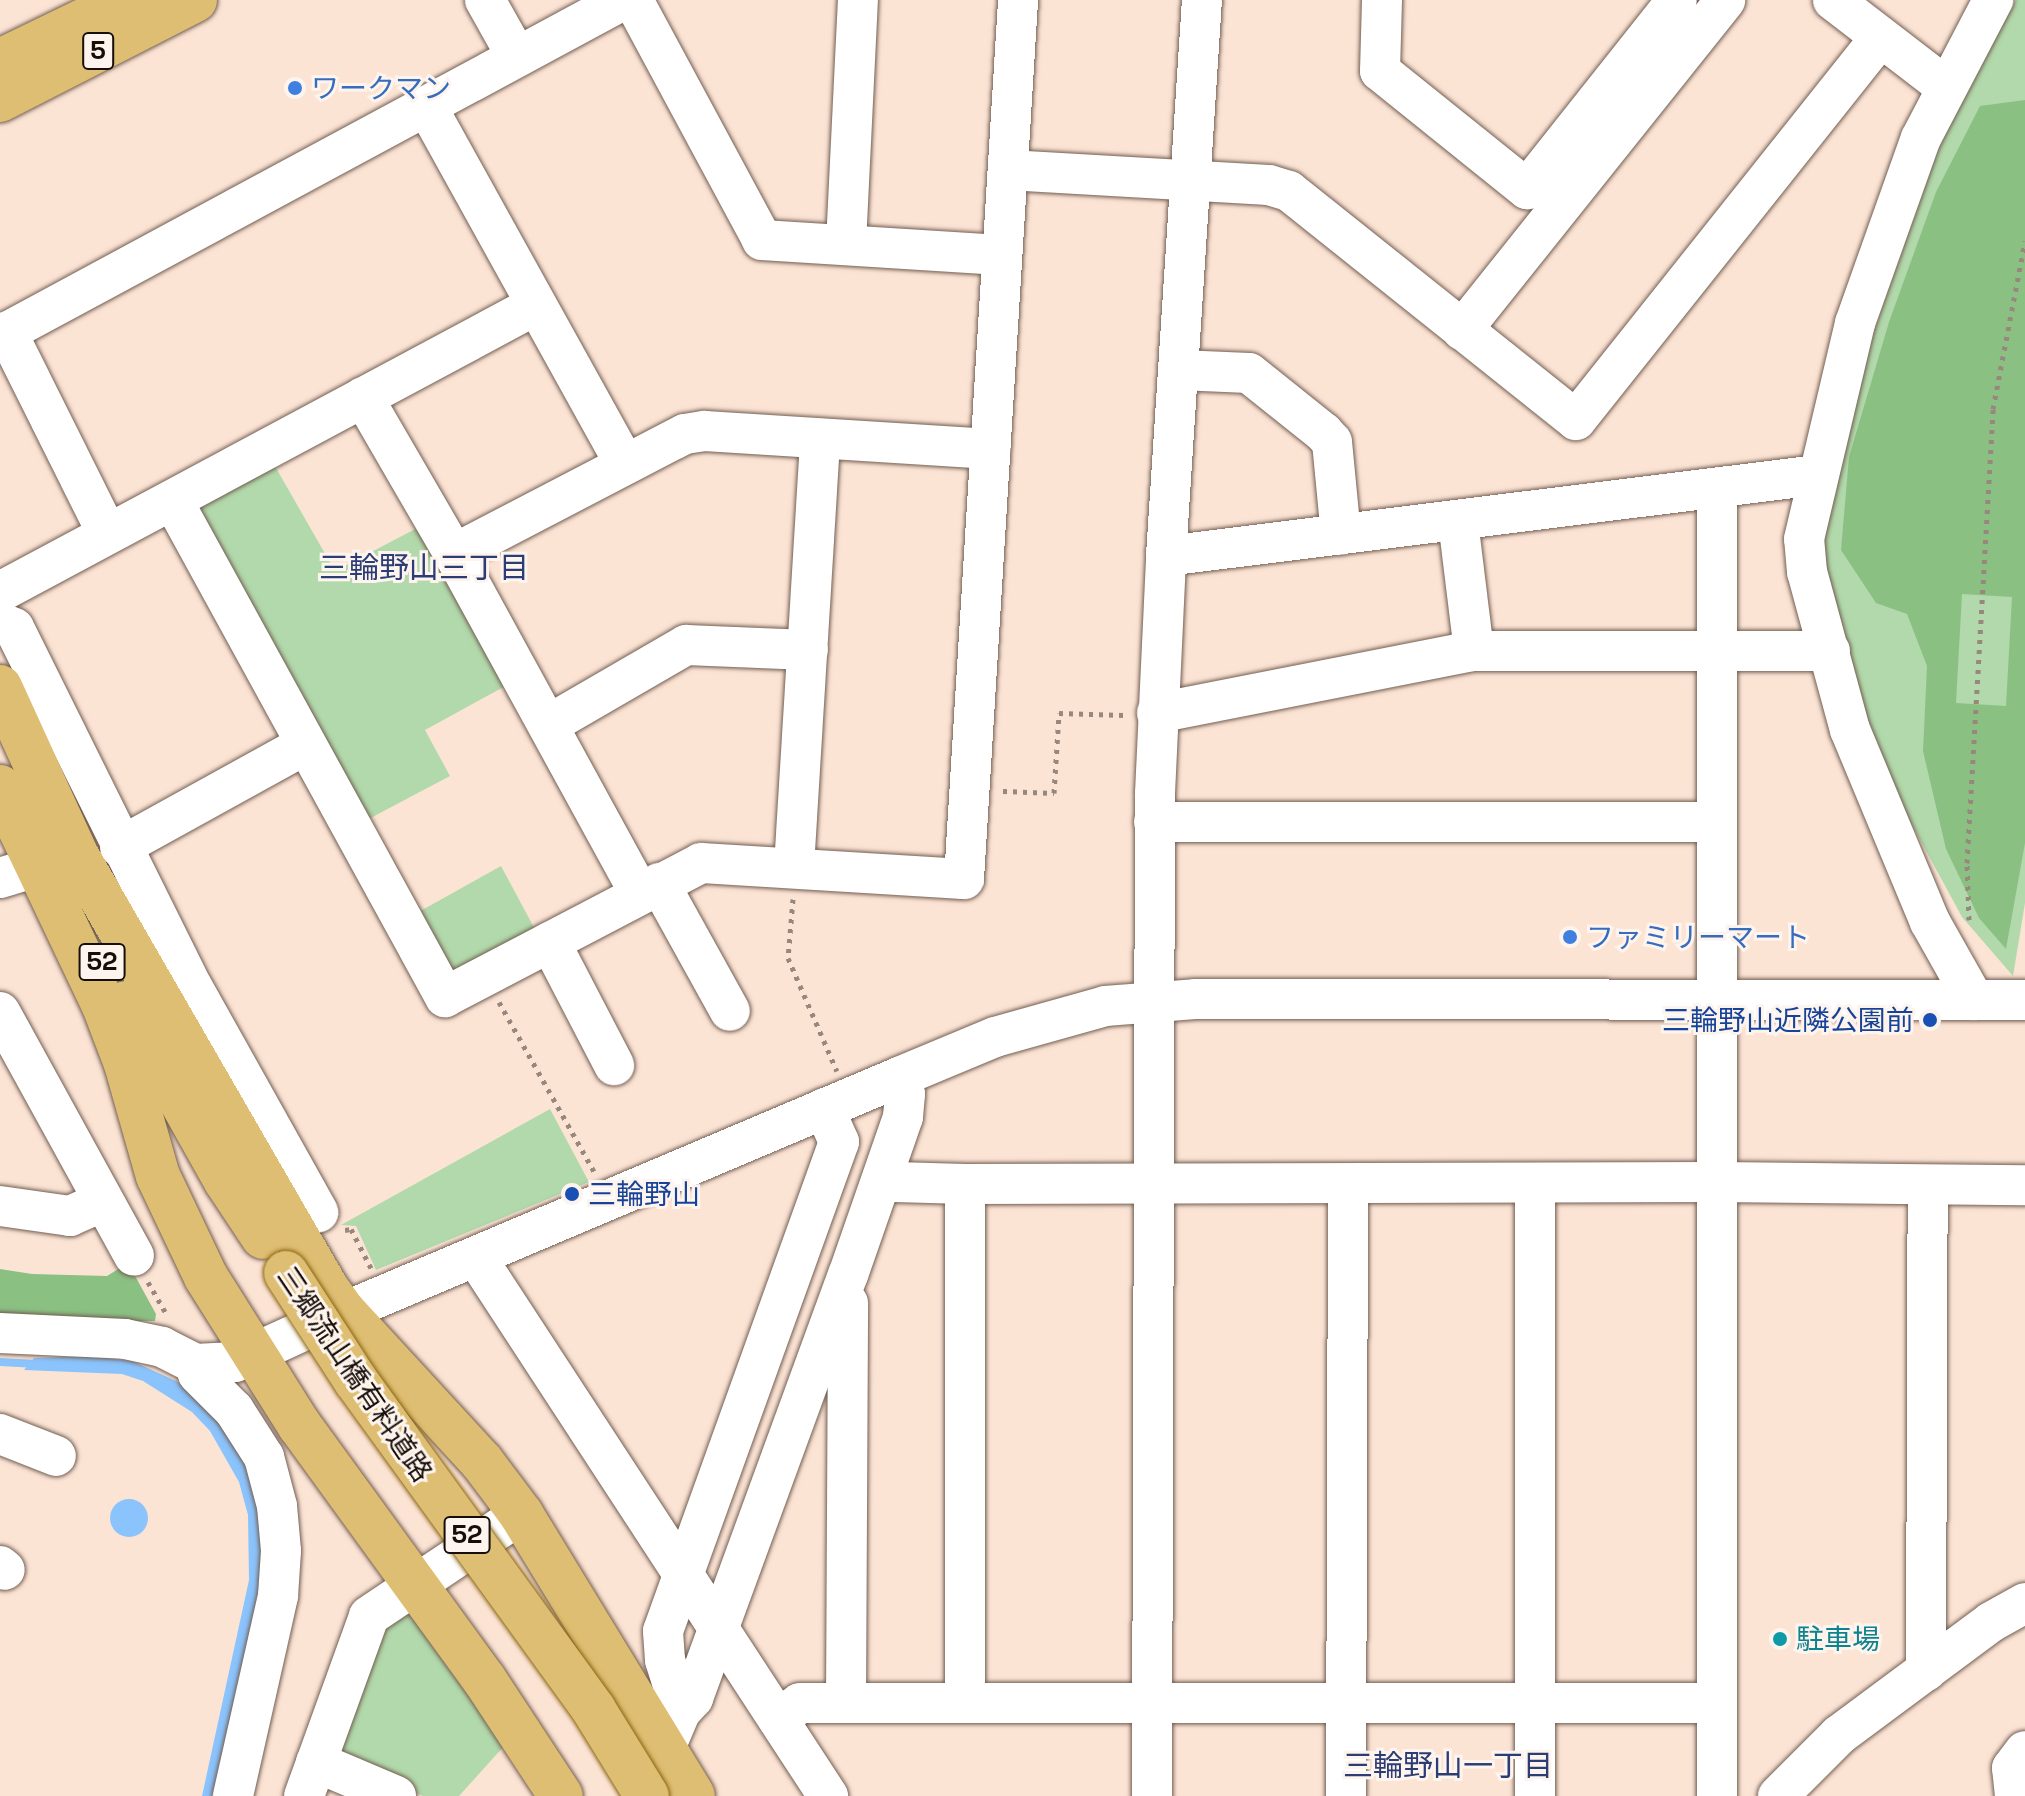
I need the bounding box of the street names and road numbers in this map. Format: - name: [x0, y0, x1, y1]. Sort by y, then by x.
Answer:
- road number: 5: [82, 29, 114, 73]
- road number: 52: [78, 940, 126, 984]
- street label: 三郷流山橋有料道路: [271, 1260, 439, 1488]
- road number: 52: [443, 1513, 491, 1557]

